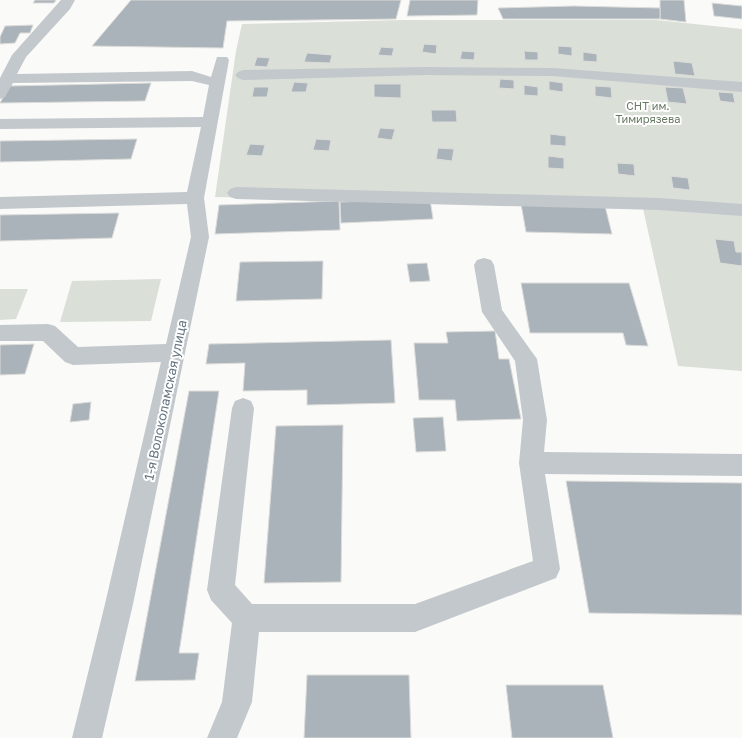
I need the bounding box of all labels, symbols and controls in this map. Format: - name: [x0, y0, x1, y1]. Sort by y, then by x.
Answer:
- park label: СНТ им. Тимирязева: [616, 99, 680, 125]
- street label: 1-я Волоколамская улица: [140, 318, 190, 482]

